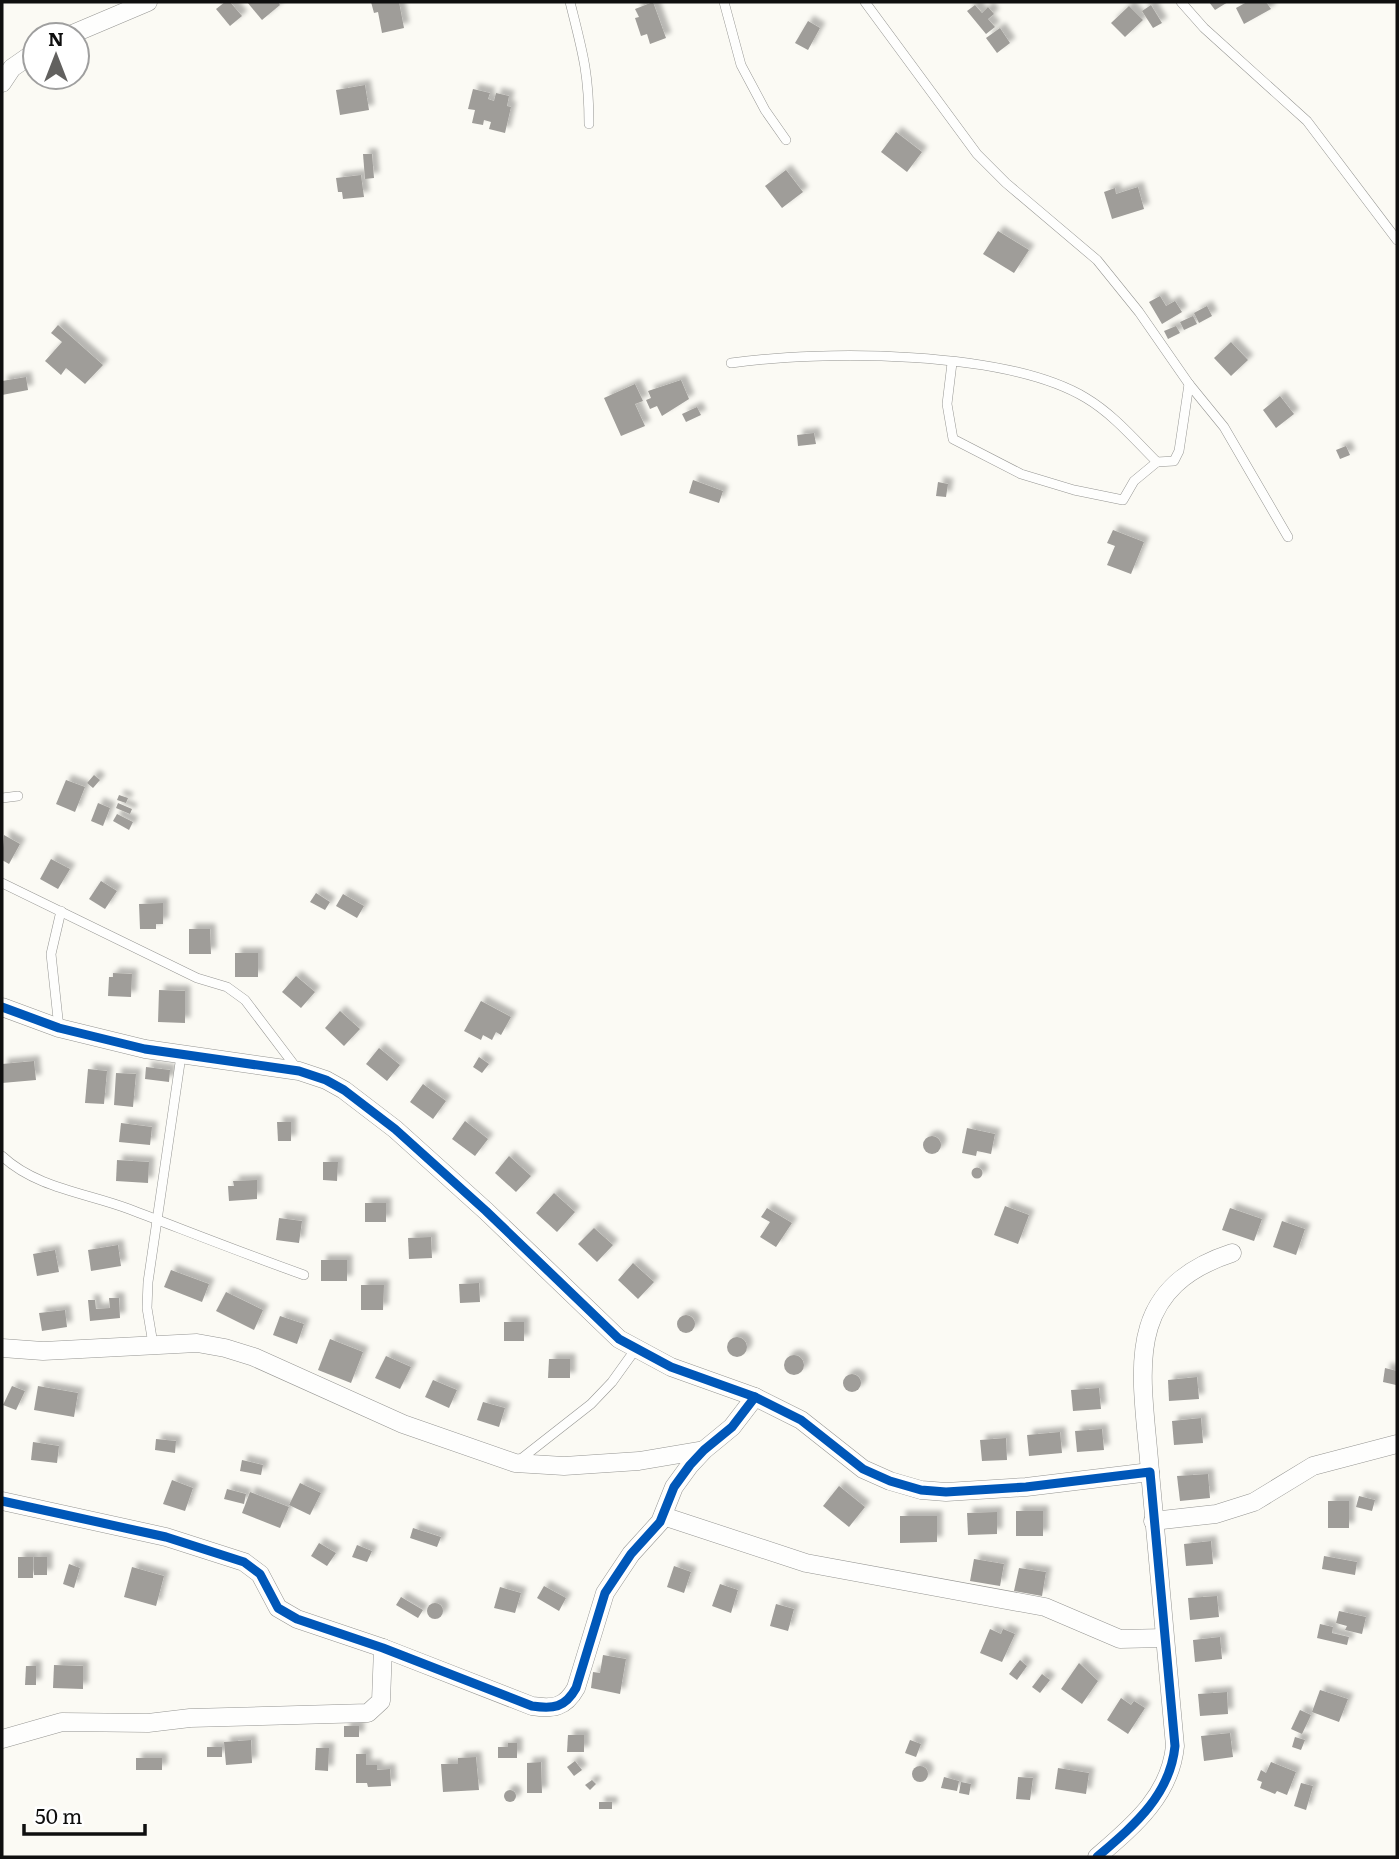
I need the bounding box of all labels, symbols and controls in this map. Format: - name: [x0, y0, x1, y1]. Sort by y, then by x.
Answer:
- north arrow: [21, 21, 91, 91]
- text: N: [48, 24, 64, 52]
- scale bar: [24, 1792, 145, 1836]
- text: 50 m: [35, 1799, 82, 1830]

